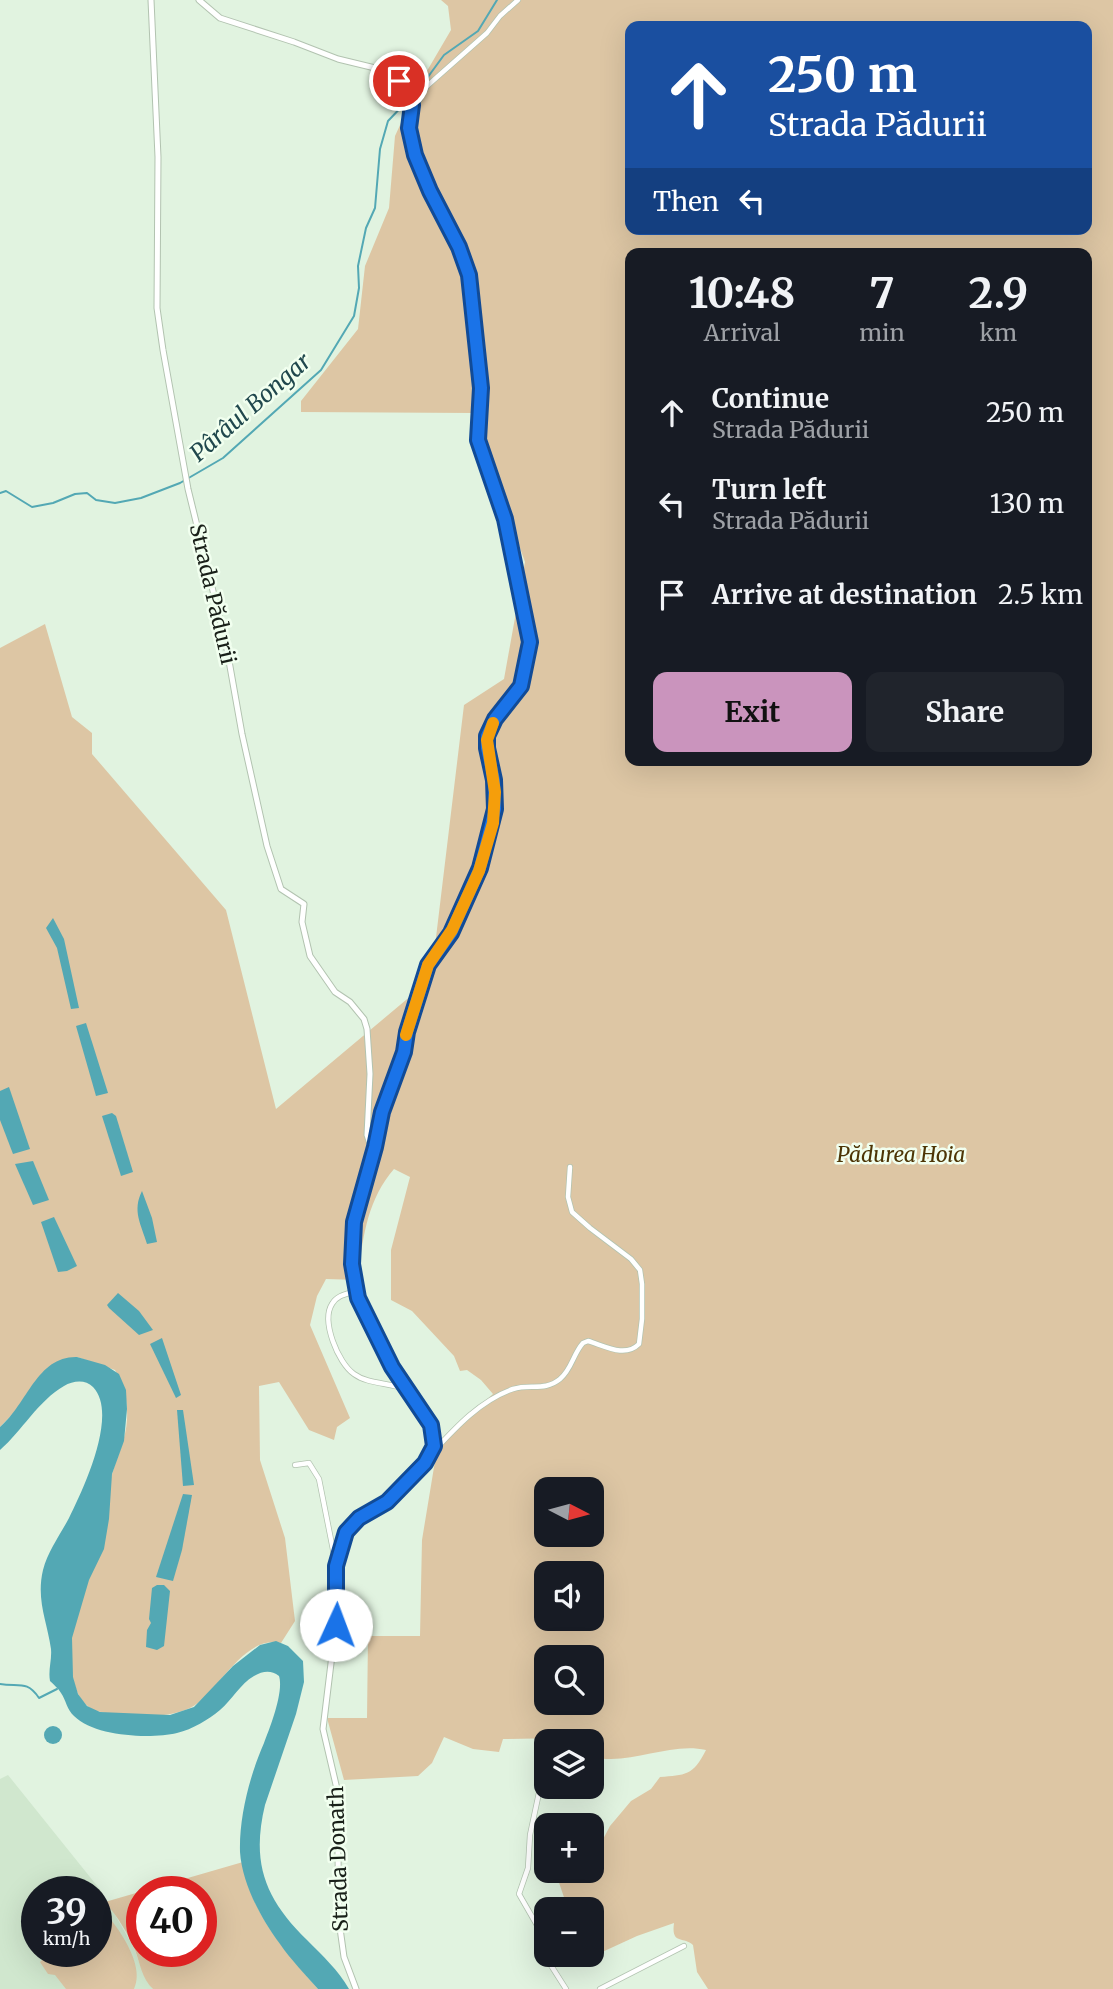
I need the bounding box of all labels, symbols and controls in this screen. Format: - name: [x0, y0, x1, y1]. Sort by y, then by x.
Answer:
- text: 250 m: [768, 44, 917, 105]
- icon: ahead: [653, 49, 744, 140]
- pin: [369, 51, 429, 111]
- icon: arrive: [380, 62, 418, 100]
- text: Strada Pădurii: [768, 105, 987, 145]
- icon: left: [733, 182, 771, 220]
- text: Then: [653, 185, 719, 218]
- text: 10:48: [689, 267, 795, 319]
- text: 7: [869, 267, 895, 319]
- text: 2.9: [968, 267, 1028, 319]
- text: Arrival: [704, 318, 780, 347]
- text: min: [859, 318, 905, 347]
- text: km: [980, 318, 1017, 347]
- water label: Pârâul Bongar: [184, 346, 317, 467]
- text: Continue: [712, 382, 829, 415]
- icon: ahead: [653, 394, 691, 432]
- text: 250 m: [986, 396, 1064, 429]
- text: Strada Pădurii: [712, 415, 869, 444]
- text: Turn left: [712, 473, 826, 506]
- icon: left: [653, 485, 691, 523]
- text: 130 m: [990, 487, 1064, 520]
- text: Strada Pădurii: [712, 506, 869, 535]
- street label: Strada Pădurii: [184, 521, 242, 667]
- icon: arrive: [653, 576, 691, 614]
- text: Arrive at destination: [712, 578, 977, 611]
- text: 2.5 km: [998, 578, 1083, 611]
- button: Exit: [653, 672, 852, 752]
- button: Share: [866, 672, 1064, 752]
- park label: Pădurea Hoia: [837, 1141, 965, 1168]
- north arrow: [534, 1477, 604, 1547]
- map controls: [534, 1477, 604, 1967]
- button: sound: [534, 1561, 604, 1631]
- position arrow: [299, 1588, 373, 1662]
- button: search: [534, 1645, 604, 1715]
- button: layers: [534, 1729, 604, 1799]
- street label: Strada Donath: [322, 1786, 354, 1932]
- button: +: [534, 1813, 604, 1883]
- speed limit sign: 40: [126, 1876, 217, 1967]
- text: 39: [46, 1890, 87, 1934]
- button: −: [534, 1897, 604, 1967]
- text: km/h: [43, 1927, 90, 1950]

